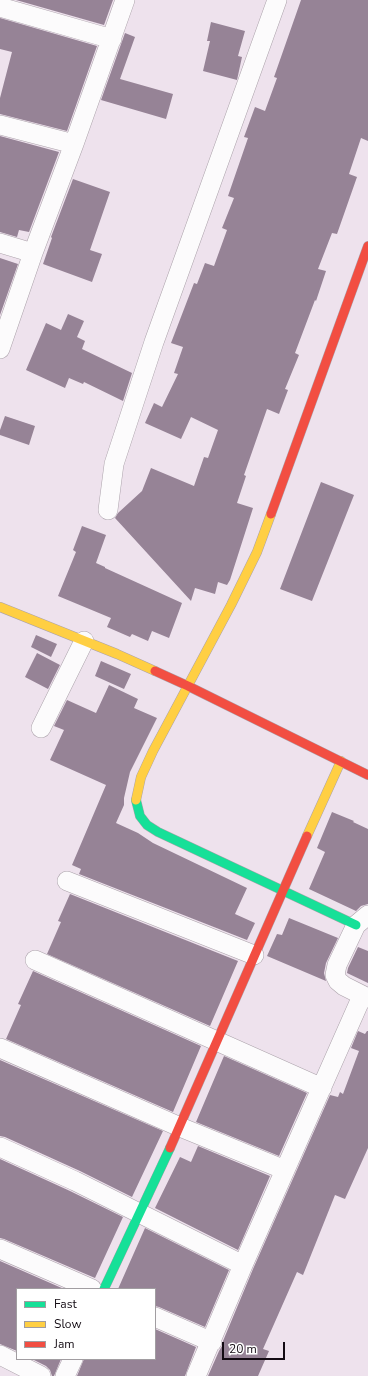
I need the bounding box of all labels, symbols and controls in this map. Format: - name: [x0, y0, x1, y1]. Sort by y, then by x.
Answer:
- legend: [16, 1288, 156, 1360]
- text: Fast: [54, 1296, 77, 1312]
- text: Slow: [54, 1316, 82, 1332]
- scale bar: [224, 1334, 287, 1360]
- text: Jam: [54, 1336, 75, 1352]
- text: 20 m: [229, 1341, 257, 1357]

